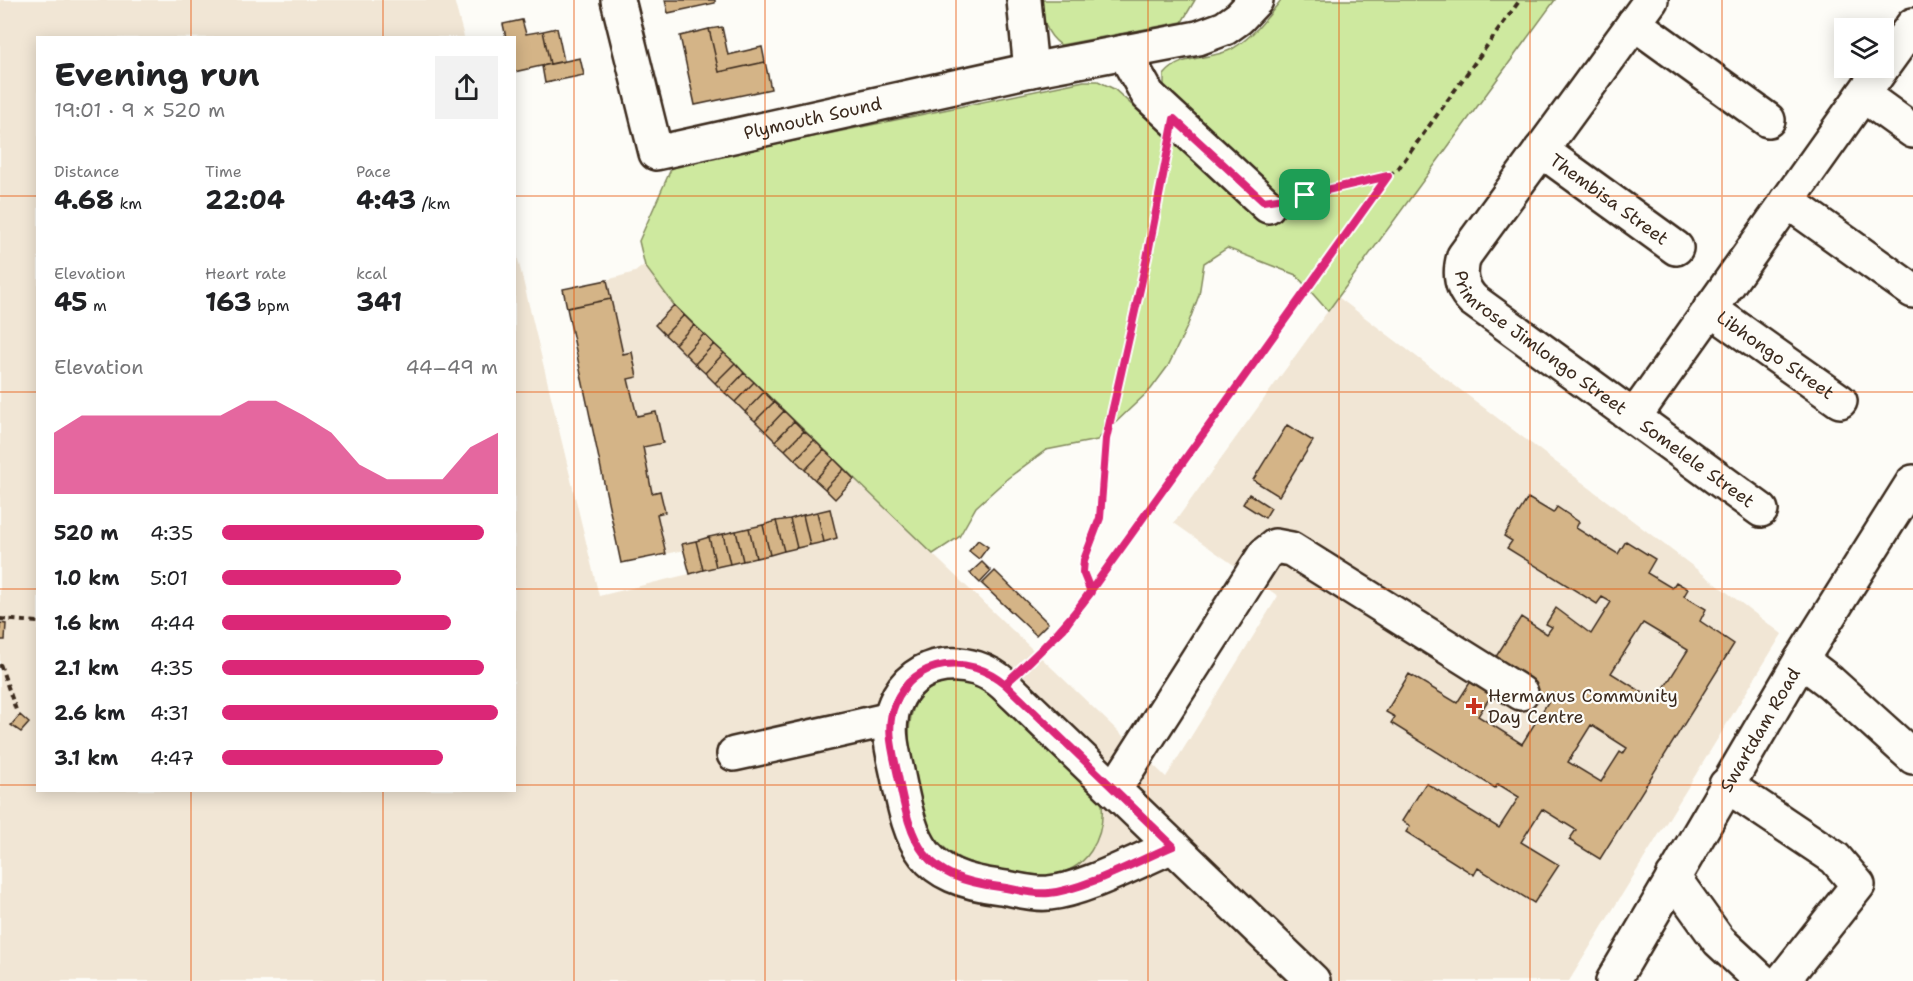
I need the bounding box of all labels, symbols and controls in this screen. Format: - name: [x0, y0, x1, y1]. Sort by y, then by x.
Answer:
- map controls: [1834, 18, 1894, 78]
- button: layers: [1834, 18, 1894, 78]
- text: Evening run: [54, 52, 260, 97]
- button: share: [435, 56, 498, 119]
- street label: Plymouth Sound: [741, 91, 884, 145]
- text: 19:01 · 9 × 520 m: [54, 97, 225, 123]
- street label: Thembisa Street: [1545, 148, 1673, 251]
- text: Distance: [54, 161, 120, 182]
- text: Time: [205, 161, 242, 182]
- text: Pace: [356, 161, 391, 182]
- pin: [1279, 169, 1330, 220]
- icon: arrive: [1288, 178, 1321, 211]
- text: 4.68: [54, 182, 114, 217]
- text: 22:04: [205, 182, 285, 217]
- text: 4:43: [356, 182, 416, 217]
- text: km: [114, 193, 142, 214]
- text: /km: [416, 193, 450, 214]
- text: Elevation: [54, 263, 126, 284]
- text: Heart rate: [205, 263, 287, 284]
- text: kcal: [356, 263, 387, 284]
- street label: Primrose Jimlongo Street: [1449, 270, 1632, 420]
- text: 45: [54, 284, 88, 319]
- text: 163: [205, 284, 252, 319]
- text: 341: [356, 284, 402, 319]
- text: m: [88, 295, 107, 316]
- text: bpm: [252, 295, 289, 316]
- street label: Libhongo Street: [1712, 305, 1839, 405]
- text: Elevation: [54, 354, 144, 380]
- text: 44–49 m: [405, 354, 498, 380]
- street label: Somelele Street: [1635, 414, 1759, 513]
- text: 520 m: [54, 520, 119, 546]
- text: 4:35: [150, 520, 193, 546]
- text: 1.0 km: [54, 565, 119, 591]
- text: 5:01: [150, 565, 188, 591]
- text: 1.6 km: [54, 610, 120, 636]
- text: 4:44: [150, 610, 195, 636]
- text: 2.1 km: [54, 655, 119, 681]
- text: 4:35: [150, 655, 193, 681]
- street label: Swartdam Road: [1714, 663, 1806, 797]
- place label: Hermanus Community Day Centre: [1488, 684, 1678, 729]
- marker: Hermanus Community Day Centre: [1465, 697, 1483, 715]
- text: 2.6 km: [54, 700, 125, 726]
- text: 4:31: [150, 700, 189, 726]
- text: 3.1 km: [54, 745, 118, 771]
- text: 4:47: [150, 745, 194, 771]

